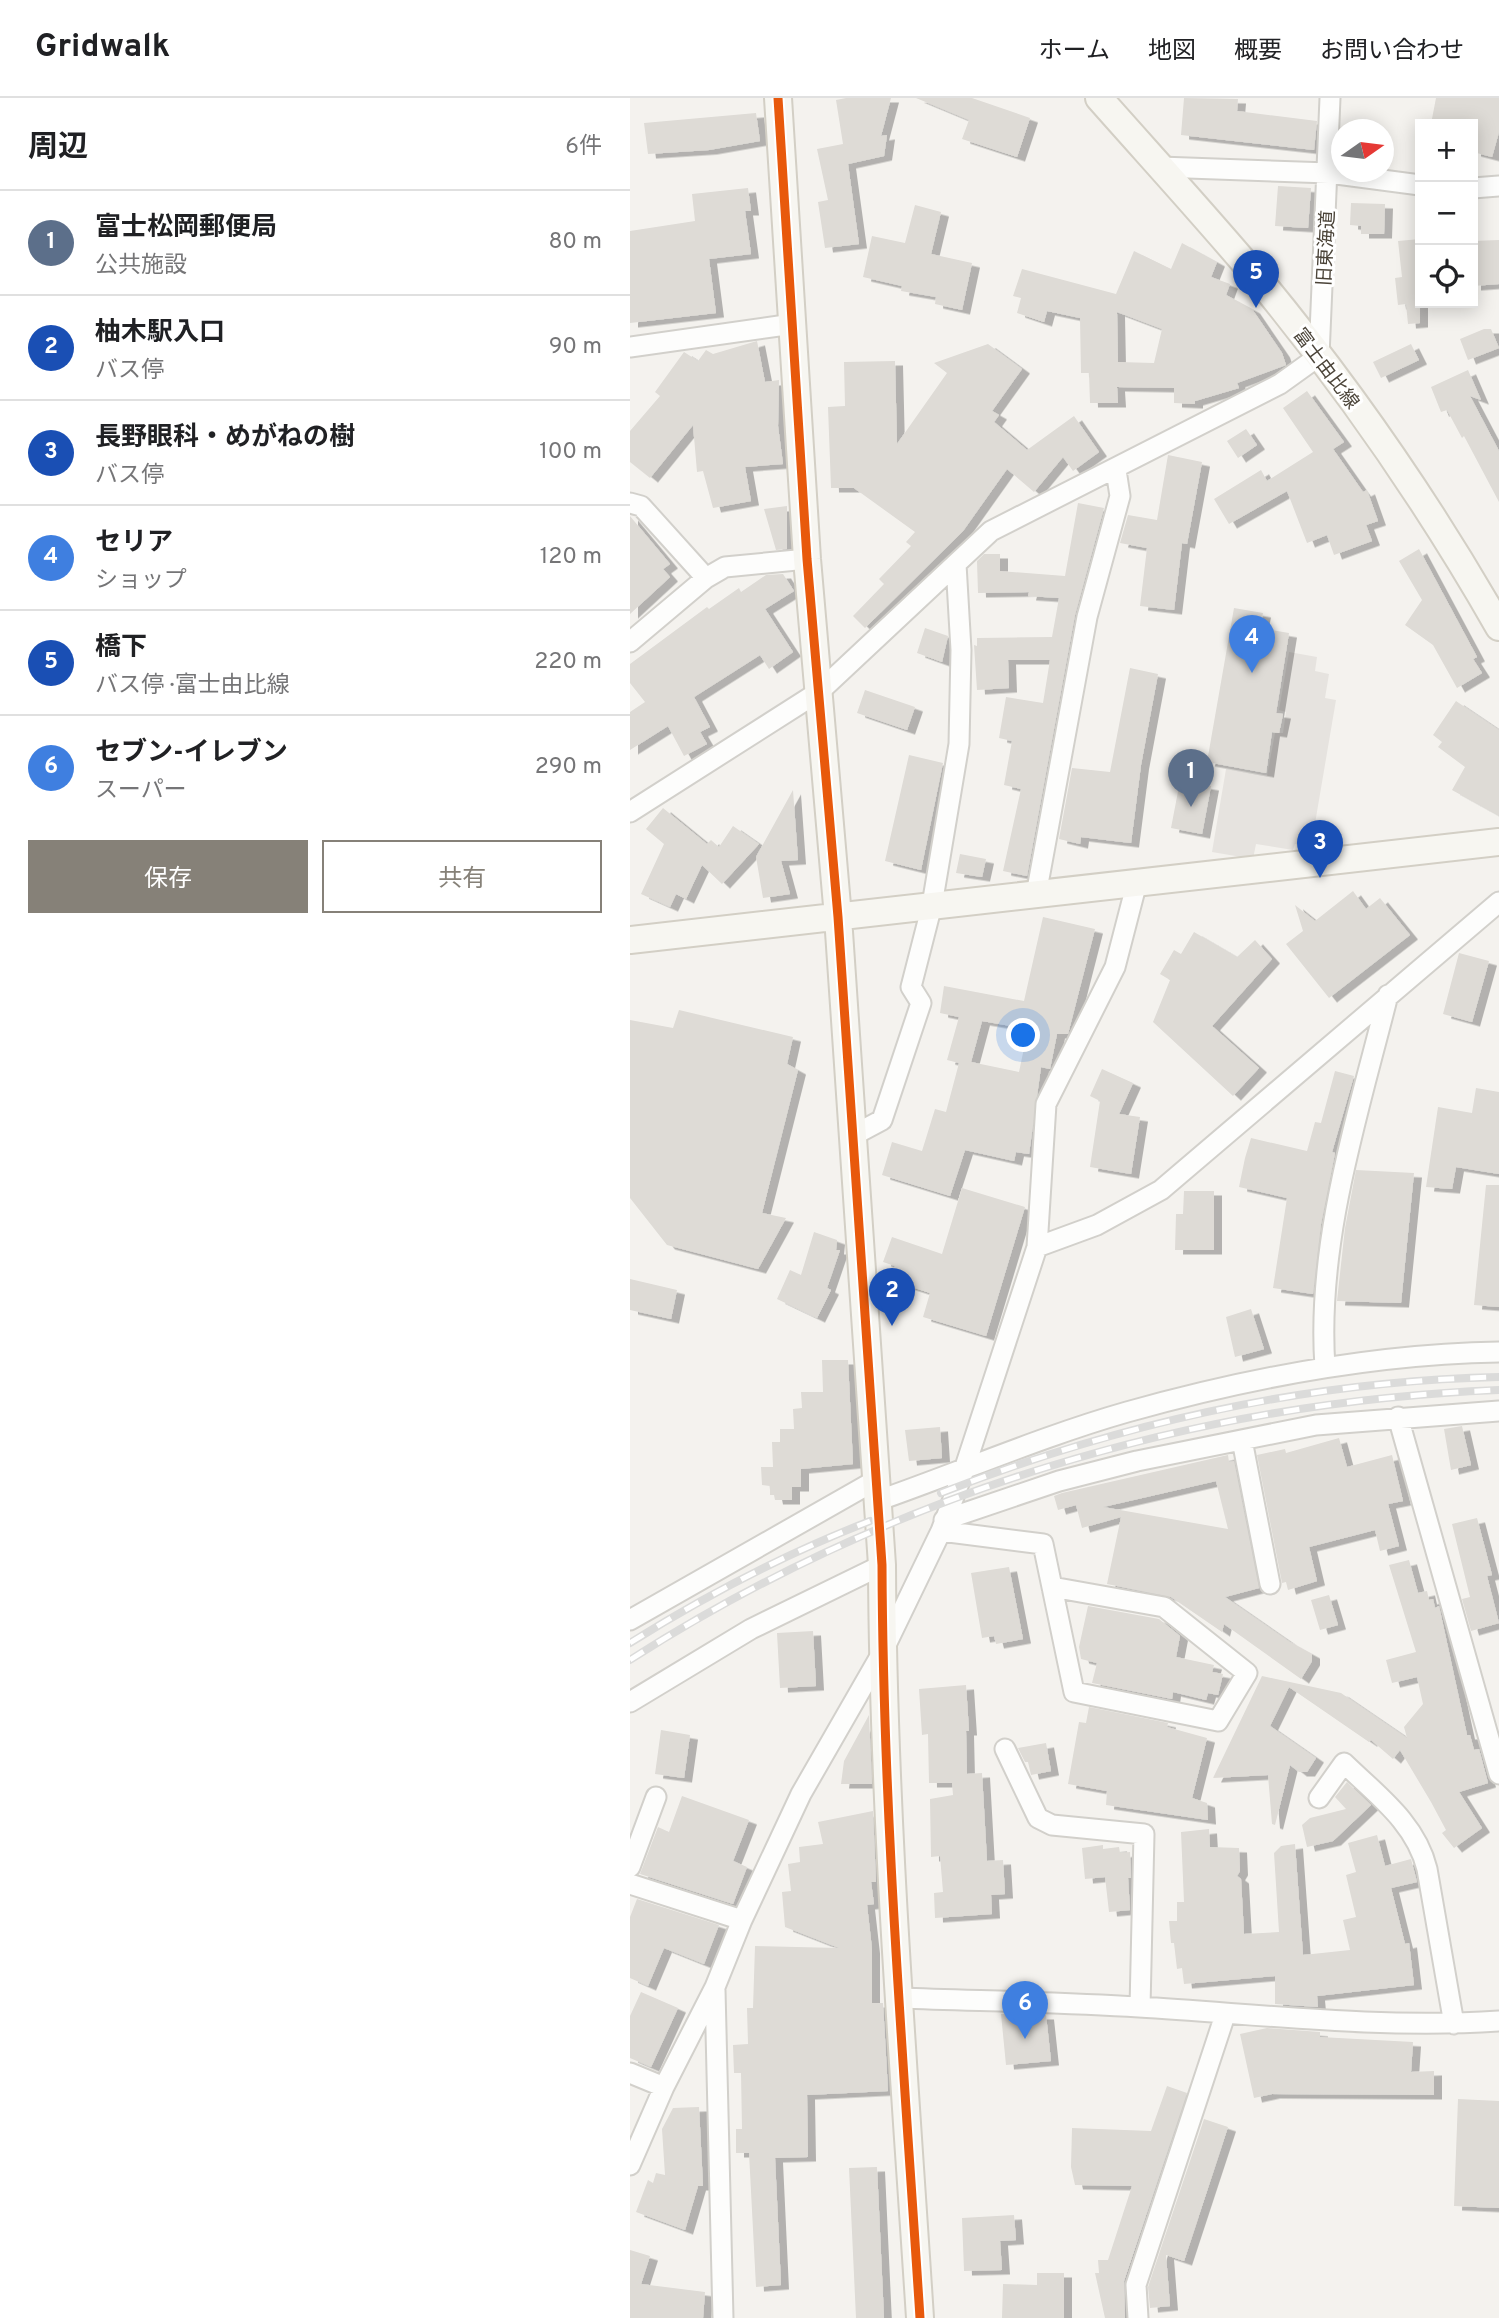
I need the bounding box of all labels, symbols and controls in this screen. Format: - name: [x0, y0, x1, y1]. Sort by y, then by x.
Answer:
- text: Gridwalk: [35, 27, 170, 69]
- text: ホーム: [1039, 37, 1110, 67]
- text: 地図: [1148, 37, 1196, 67]
- text: 概要: [1234, 37, 1282, 67]
- text: お問い合わせ: [1320, 37, 1464, 67]
- north arrow: [1331, 119, 1394, 182]
- map controls: [1415, 119, 1478, 308]
- button: +: [1415, 119, 1478, 182]
- text: 周辺: [28, 130, 88, 167]
- text: 6件: [565, 133, 602, 162]
- button: −: [1415, 182, 1478, 245]
- street label: 旧東海道: [1313, 210, 1341, 287]
- text: 富士松岡郵便局: [95, 212, 277, 245]
- text: 1: [46, 228, 56, 257]
- text: 80 m: [549, 228, 602, 257]
- button: locate: [1415, 245, 1478, 308]
- pin: 5: [1233, 250, 1279, 308]
- text: 公共施設: [95, 252, 187, 281]
- text: 柚木駅入口: [95, 317, 225, 350]
- street label: 富士由比線: [1287, 324, 1364, 414]
- text: 2: [44, 333, 58, 362]
- text: 90 m: [549, 333, 602, 362]
- text: バス停: [95, 357, 164, 386]
- text: 長野眼科・めがねの樹: [95, 422, 355, 455]
- text: 3: [44, 438, 58, 467]
- text: 100 m: [539, 438, 602, 467]
- text: バス停: [95, 462, 164, 491]
- text: セリア: [95, 527, 173, 560]
- text: 4: [44, 543, 58, 572]
- text: 120 m: [540, 543, 602, 572]
- text: ショップ: [95, 567, 187, 596]
- pin: 4: [1229, 615, 1275, 673]
- text: 橋下: [95, 632, 147, 665]
- text: 5: [44, 648, 58, 677]
- text: 220 m: [534, 648, 602, 677]
- text: バス停 · 富士由比線: [95, 672, 290, 701]
- text: セブン-イレブン: [95, 737, 288, 770]
- pin: 1: [1168, 749, 1214, 807]
- text: 6: [44, 753, 58, 782]
- text: 290 m: [535, 753, 602, 782]
- text: スーパー: [95, 777, 187, 806]
- pin: 3: [1297, 820, 1343, 878]
- button: 保存: [28, 840, 308, 913]
- button: 共有: [322, 840, 602, 913]
- your location: [1006, 1018, 1040, 1052]
- pin: 2: [869, 1268, 915, 1326]
- pin: 6: [1002, 1981, 1048, 2039]

